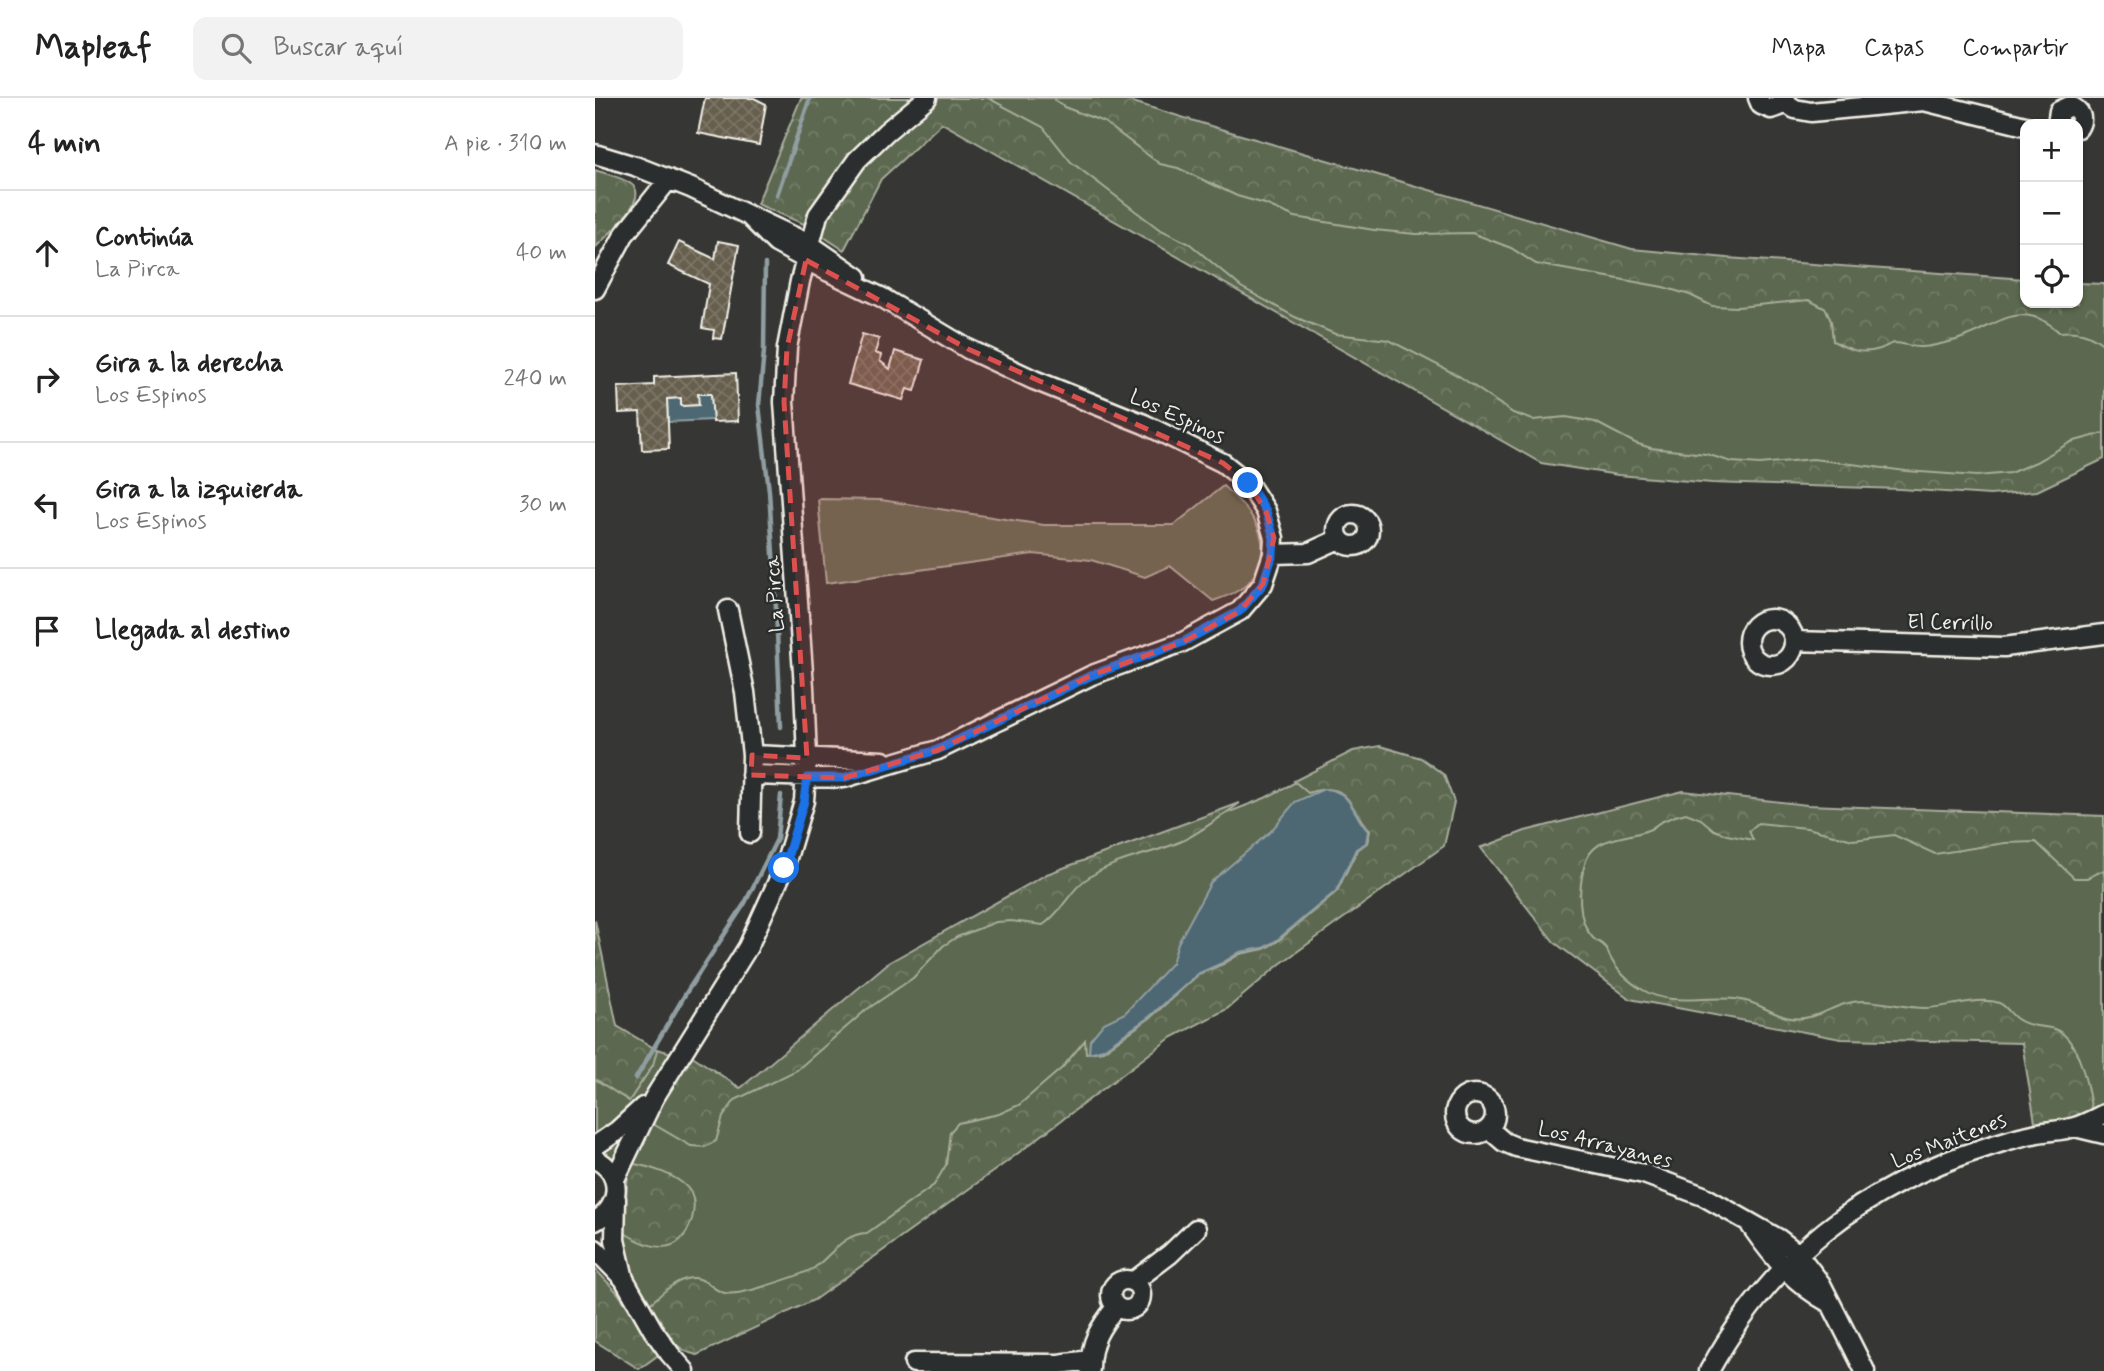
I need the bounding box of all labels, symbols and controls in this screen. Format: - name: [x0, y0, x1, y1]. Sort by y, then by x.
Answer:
- search box: [193, 17, 683, 80]
- text: Mapleaf: [35, 26, 151, 70]
- icon: search: [217, 29, 255, 67]
- text: Buscar aquí: [273, 31, 404, 65]
- text: Mapa: [1771, 33, 1826, 64]
- text: Capas: [1864, 33, 1924, 64]
- text: Compartir: [1962, 33, 2069, 64]
- map controls: [2020, 119, 2083, 308]
- button: +: [2020, 119, 2083, 182]
- text: 4 min: [28, 124, 101, 163]
- text: A pie · 310 m: [444, 129, 567, 159]
- button: −: [2020, 182, 2083, 245]
- text: Continúa: [95, 221, 194, 255]
- icon: ahead: [28, 234, 66, 272]
- text: 40 m: [516, 238, 567, 268]
- button: locate: [2020, 245, 2083, 308]
- text: La Pirca: [95, 255, 179, 285]
- text: Gira a la derecha: [95, 347, 284, 381]
- icon: right: [28, 360, 66, 398]
- text: 240 m: [503, 364, 567, 394]
- text: Los Espinos: [95, 381, 207, 411]
- street label: Los Espinos: [1125, 383, 1229, 451]
- route end: [1232, 467, 1263, 498]
- text: Gira a la izquierda: [95, 473, 302, 507]
- icon: left: [28, 486, 66, 524]
- text: 30 m: [519, 490, 567, 520]
- text: Los Espinos: [95, 507, 207, 537]
- street label: La Pirca: [758, 554, 792, 633]
- street label: El Cerrillo: [1907, 608, 1993, 638]
- icon: arrive: [28, 612, 66, 650]
- text: Llegada al destino: [95, 614, 290, 648]
- route start: [768, 852, 799, 883]
- street label: Los Maitenes: [1887, 1106, 2011, 1176]
- street label: Los Arrayanes: [1535, 1115, 1675, 1175]

